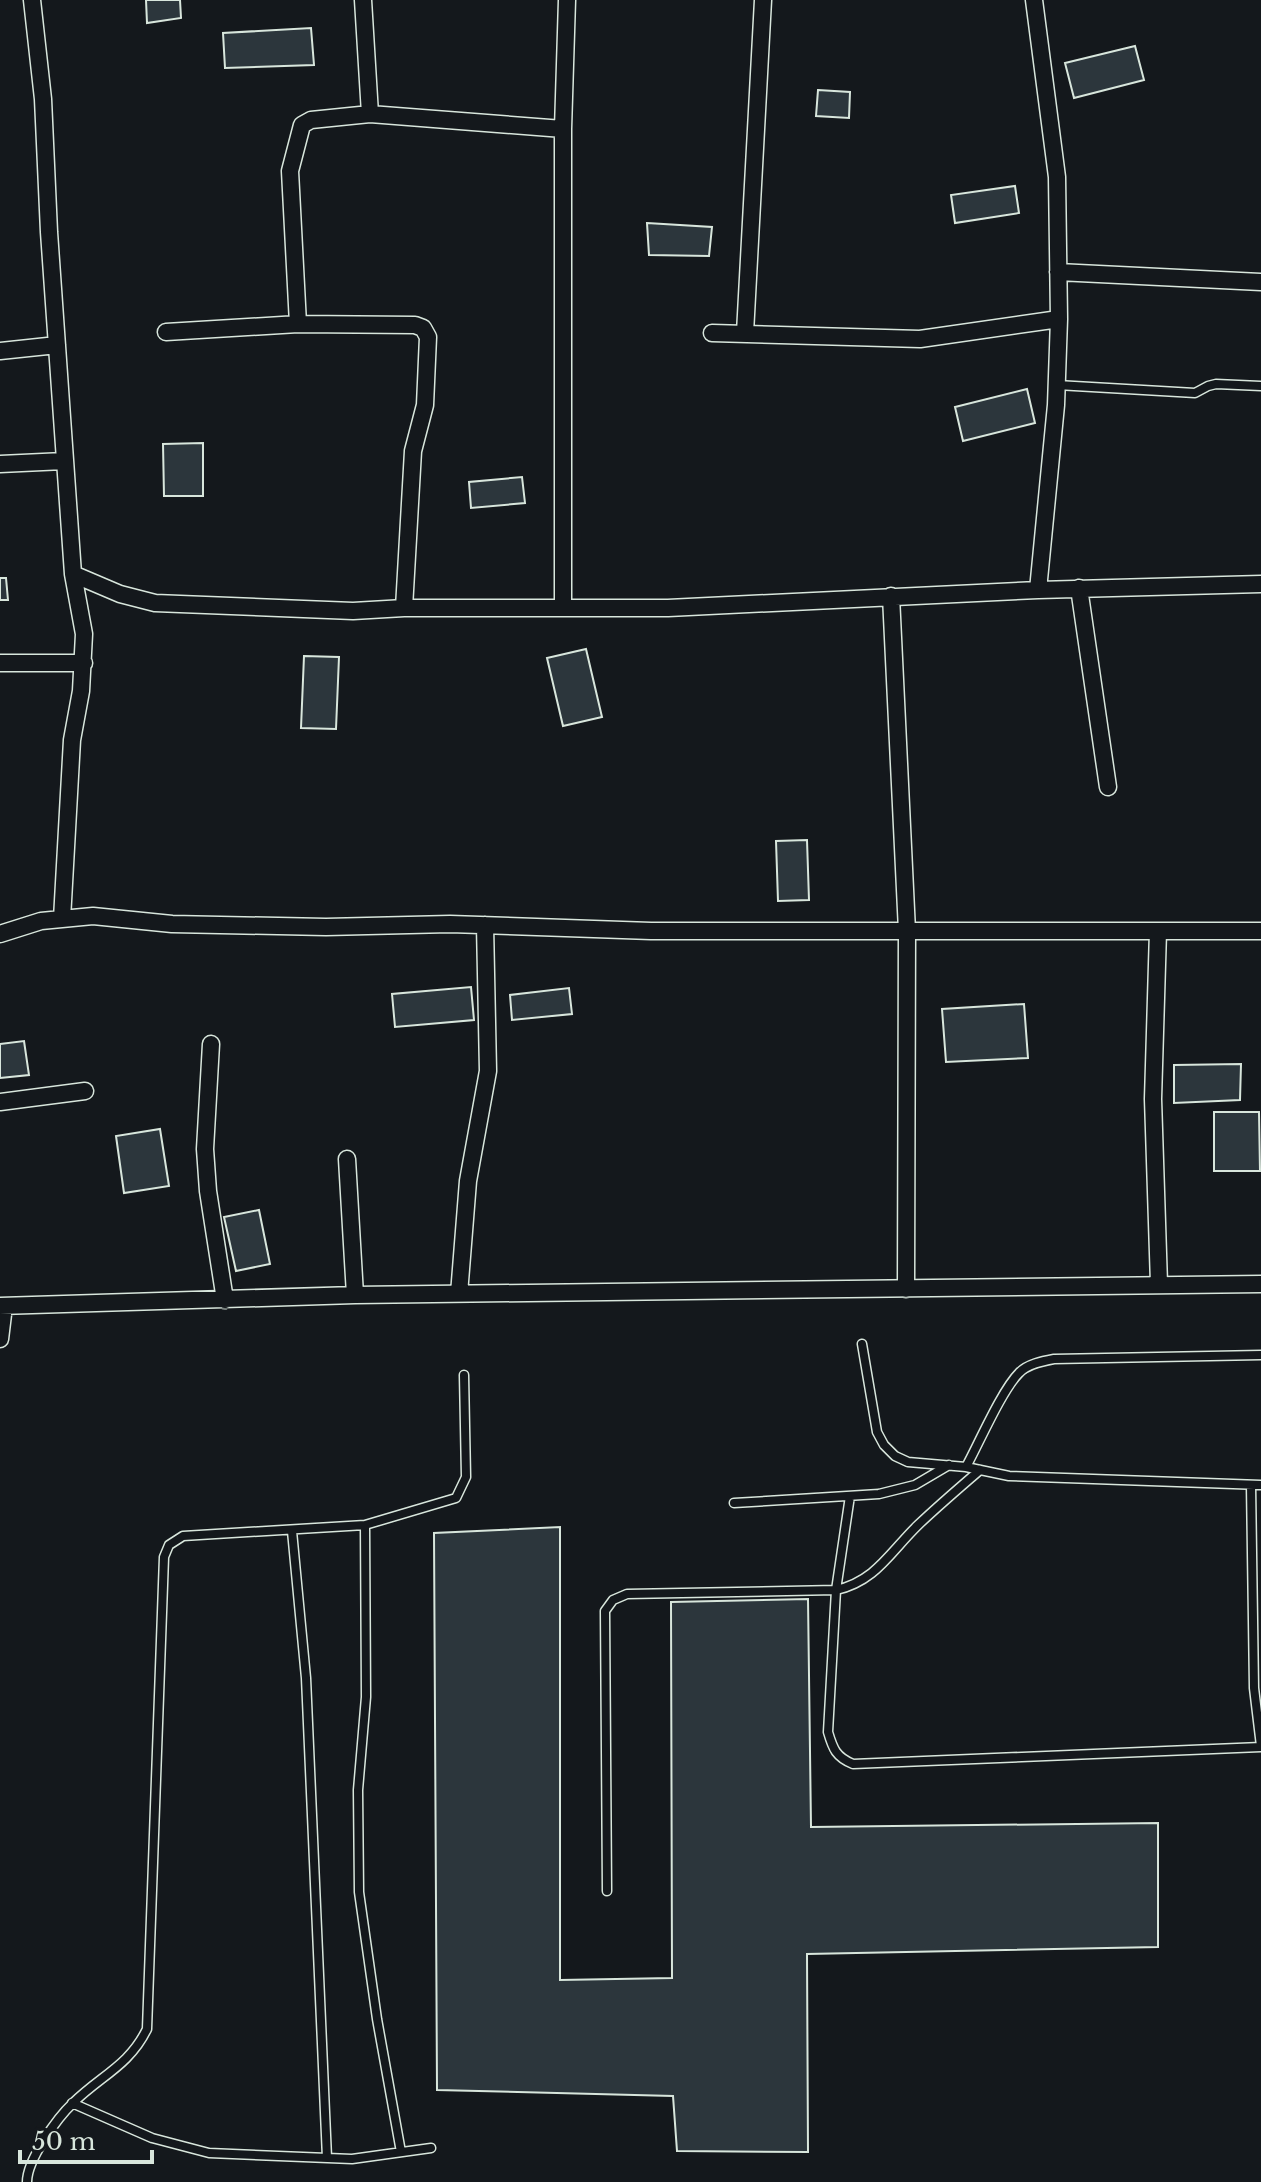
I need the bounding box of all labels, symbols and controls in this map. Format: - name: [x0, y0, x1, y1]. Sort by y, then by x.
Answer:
- scale bar: [20, 2114, 152, 2164]
- text: 50 m: [32, 2127, 96, 2156]

